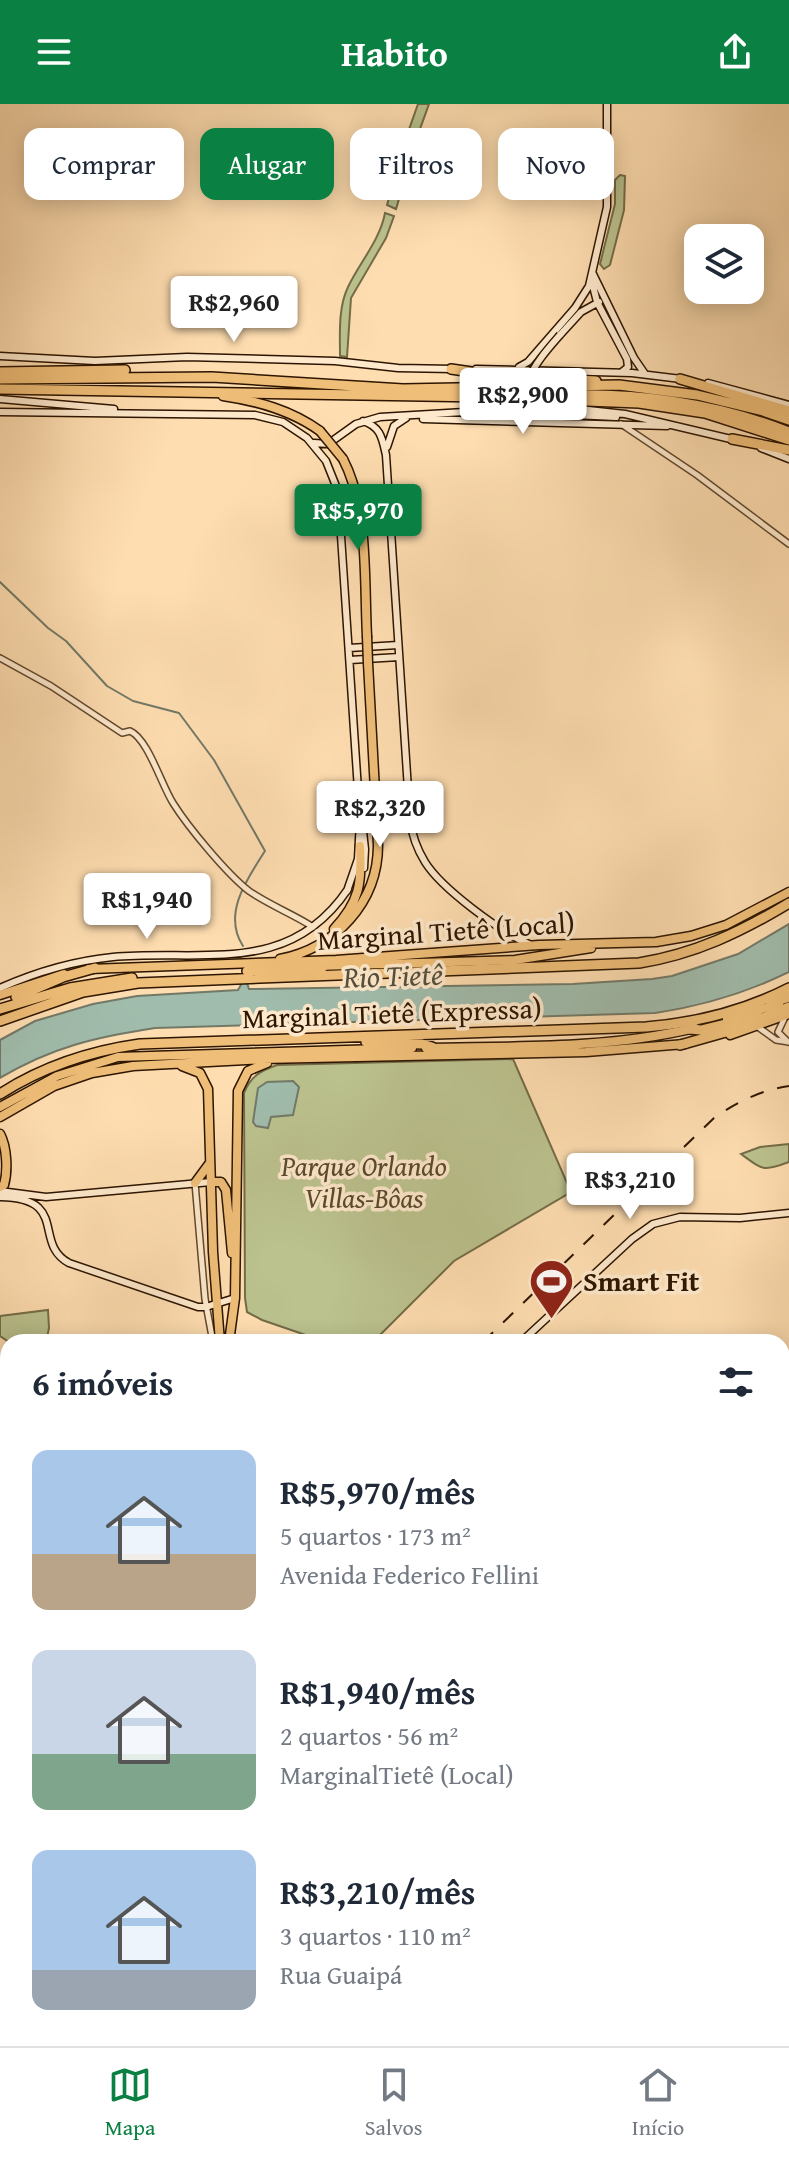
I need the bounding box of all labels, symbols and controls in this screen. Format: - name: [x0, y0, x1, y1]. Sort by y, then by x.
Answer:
- text: Habito: [341, 26, 448, 79]
- icon: menu: [32, 30, 76, 74]
- icon: share: [713, 30, 757, 74]
- chip: Comprar: [24, 128, 184, 200]
- chip: Alugar: [200, 128, 334, 200]
- chip: Filtros: [350, 128, 482, 200]
- chip: Novo: [498, 128, 614, 200]
- map controls: [684, 224, 764, 304]
- button: layers: [684, 224, 764, 304]
- pin: R$2,960: [160, 276, 308, 344]
- text: R$2,960: [189, 282, 279, 321]
- pin: R$2,900: [449, 368, 597, 436]
- text: R$2,900: [478, 374, 568, 413]
- pin: R$5,970: [284, 484, 432, 552]
- text: R$5,970: [313, 490, 403, 529]
- pin: R$2,320: [306, 781, 454, 849]
- text: R$2,320: [335, 787, 425, 826]
- pin: R$1,940: [73, 873, 221, 941]
- text: R$1,940: [102, 879, 192, 918]
- street label: Marginal Tietê (Local): [316, 901, 576, 960]
- water label: Rio Tietê: [341, 951, 445, 999]
- street label: Marginal Tietê (Expressa): [242, 987, 542, 1038]
- park label: Parque Orlando Villas-Bôas: [280, 1145, 447, 1218]
- pin: R$3,210: [556, 1153, 704, 1221]
- text: R$3,210: [585, 1159, 675, 1198]
- sports icon: Smart Fit: [528, 1257, 576, 1320]
- place label: Smart Fit: [583, 1260, 700, 1301]
- text: 6 imóveis: [32, 1358, 173, 1407]
- icon: filters: [714, 1360, 758, 1404]
- text: R$5,970/mês: [280, 1467, 475, 1516]
- icon: home: [96, 1482, 192, 1578]
- text: 5 quartos · 173 m²: [280, 1516, 471, 1555]
- text: Avenida Federico Fellini: [280, 1555, 539, 1594]
- text: R$1,940/mês: [280, 1667, 475, 1716]
- icon: home: [96, 1682, 192, 1778]
- text: 2 quartos · 56 m²: [280, 1716, 458, 1755]
- text: MarginalTietê (Local): [280, 1755, 514, 1794]
- text: R$3,210/mês: [280, 1867, 475, 1916]
- icon: home: [96, 1882, 192, 1978]
- text: 3 quartos · 110 m²: [280, 1916, 471, 1955]
- text: Rua Guaipá: [280, 1955, 402, 1994]
- tab: Mapa: [105, 2063, 155, 2143]
- tab: Salvos: [365, 2063, 423, 2143]
- tab: Início: [632, 2063, 684, 2143]

